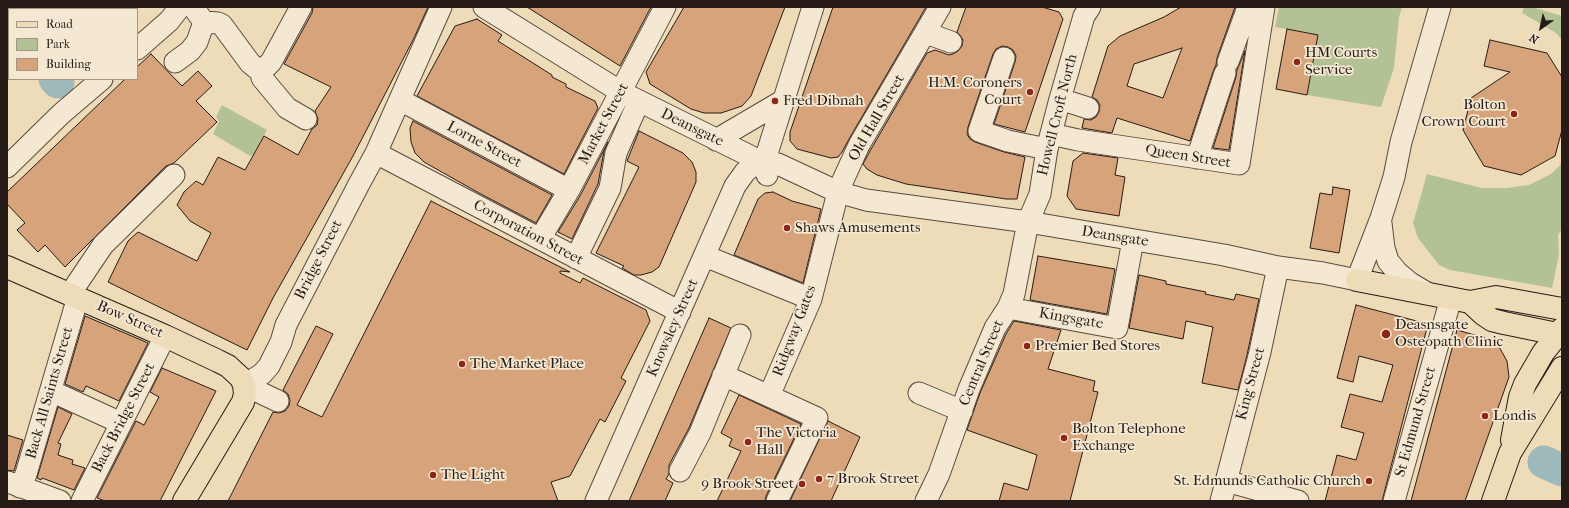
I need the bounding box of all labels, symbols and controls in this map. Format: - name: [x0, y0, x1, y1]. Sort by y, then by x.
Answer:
- legend: [8, 8, 138, 80]
- north arrow: [1521, 8, 1561, 48]
- text: Road: [46, 17, 73, 31]
- text: N: [1527, 31, 1541, 46]
- text: Park: [46, 37, 70, 51]
- place label: HM Courts Service: [1305, 44, 1377, 79]
- street label: Howell Croft North: [1034, 52, 1082, 178]
- text: Building: [46, 57, 91, 71]
- marker: HM Courts Service: [1292, 57, 1302, 67]
- street label: Old Hall Street: [845, 71, 909, 165]
- place label: H.M. Coroners Court: [928, 74, 1022, 109]
- street label: Market Street: [575, 80, 633, 168]
- marker: H.M. Coroners Court: [1025, 87, 1035, 97]
- place label: Fred Dibnah: [783, 92, 864, 110]
- marker: Fred Dibnah: [770, 96, 780, 106]
- place label: Bolton Crown Court: [1421, 96, 1506, 131]
- street label: Deansgate: [658, 105, 726, 151]
- marker: Bolton Crown Court: [1509, 109, 1519, 119]
- street label: Lorne Street: [444, 118, 524, 172]
- street label: Queen Street: [1144, 141, 1232, 173]
- street label: Corporation Street: [470, 196, 586, 270]
- street label: Bridge Street: [291, 217, 347, 303]
- place label: Shaws Amusements: [795, 219, 921, 237]
- marker: Shaws Amusements: [782, 223, 792, 233]
- street label: Deansgate: [1080, 223, 1150, 251]
- street label: Knowsley Street: [643, 276, 703, 380]
- street label: Ridgway Gates: [769, 283, 821, 379]
- street label: Bow Street: [94, 297, 166, 343]
- street label: Kingsgate: [1037, 304, 1105, 334]
- place label: Deasnsgate Osteopath Clinic: [1395, 316, 1503, 351]
- street label: Central Street: [956, 317, 1008, 409]
- street label: Back All Saints Street: [22, 325, 78, 461]
- marker: Deasnsgate Osteopath Clinic: [1380, 328, 1392, 340]
- place label: Premier Bed Stores: [1035, 337, 1160, 355]
- marker: Premier Bed Stores: [1022, 341, 1032, 351]
- street label: King Street: [1233, 346, 1269, 422]
- place label: The Market Place: [470, 355, 584, 373]
- marker: The Market Place: [457, 359, 467, 369]
- street label: Back Bridge Street: [88, 360, 160, 476]
- street label: St Edmund Street: [1392, 365, 1440, 479]
- place label: Londis: [1493, 407, 1536, 425]
- marker: Londis: [1480, 411, 1490, 421]
- place label: Bolton Telephone Exchange: [1072, 420, 1186, 455]
- place label: The Victoria Hall: [756, 424, 837, 459]
- marker: Bolton Telephone Exchange: [1059, 433, 1069, 443]
- marker: The Victoria Hall: [743, 437, 753, 447]
- place label: The Light: [441, 466, 505, 484]
- marker: The Light: [428, 470, 438, 480]
- place label: 7 Brook Street: [827, 470, 919, 488]
- place label: St. Edmunds Catholic Church: [1173, 472, 1361, 490]
- marker: 7 Brook Street: [814, 474, 824, 484]
- place label: 9 Brook Street: [701, 475, 794, 493]
- marker: St. Edmunds Catholic Church: [1364, 476, 1374, 486]
- marker: 9 Brook Street: [797, 479, 807, 489]

